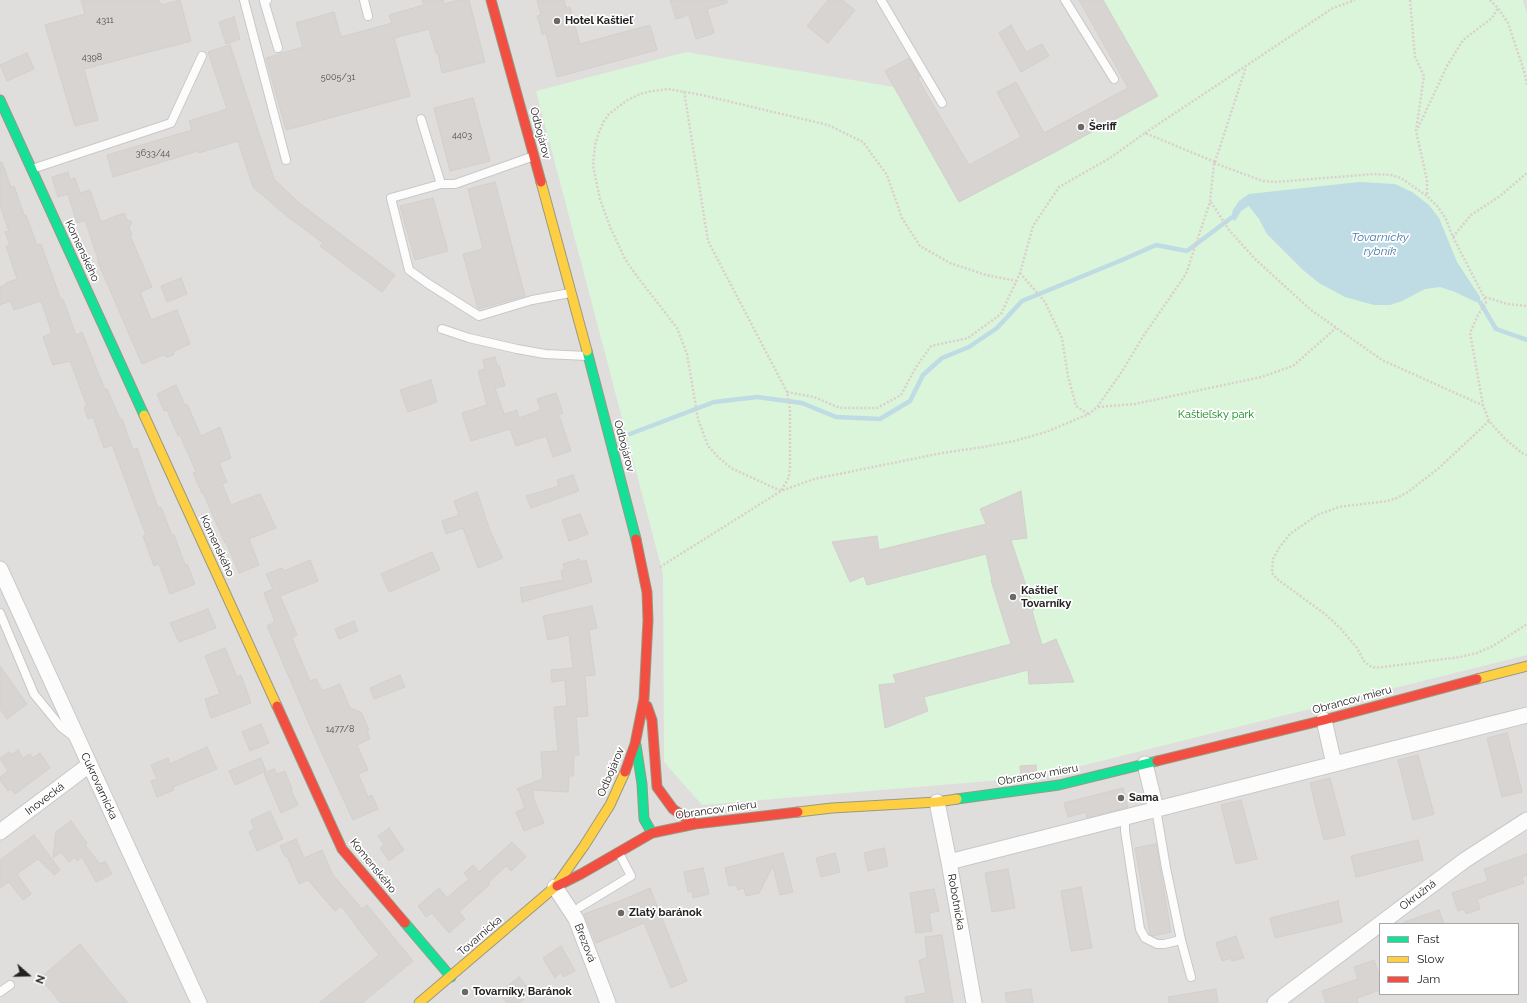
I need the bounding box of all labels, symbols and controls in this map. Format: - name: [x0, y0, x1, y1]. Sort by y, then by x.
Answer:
- place label: Hotel Kaštieľ: [565, 14, 633, 28]
- house number: 4311: [96, 15, 114, 25]
- marker: Hotel Kaštieľ: [552, 16, 562, 26]
- house number: 4398: [82, 52, 102, 62]
- house number: 5005/31: [321, 72, 355, 82]
- street label: Odbojárov: [527, 106, 553, 160]
- place label: Šeriff: [1089, 120, 1116, 134]
- marker: Šeriff: [1076, 122, 1086, 132]
- house number: 4403: [452, 130, 472, 140]
- house number: 3633/44: [136, 148, 170, 158]
- street label: Komenského: [62, 218, 102, 284]
- water label: Tovarnícky rybník: [1351, 230, 1409, 258]
- park label: Kaštieľsky park: [1178, 408, 1254, 422]
- street label: Odbojárov: [611, 419, 637, 473]
- street label: Komenského: [197, 513, 237, 579]
- place label: Kaštieľ Tovarníky: [1021, 584, 1071, 610]
- marker: Kaštieľ Tovarníky: [1008, 592, 1018, 602]
- street label: Obrancov mieru: [1311, 683, 1393, 717]
- house number: 1477/8: [326, 724, 354, 734]
- street label: Odbojárov: [595, 745, 627, 799]
- street label: Cukrovarnícka: [78, 751, 120, 821]
- street label: Obrancov mieru: [997, 761, 1079, 789]
- street label: Inovecká: [23, 780, 67, 818]
- place label: Sama: [1129, 791, 1159, 805]
- marker: Sama: [1116, 793, 1126, 803]
- street label: Obrancov mieru: [675, 798, 757, 822]
- street label: Komenského: [347, 836, 399, 896]
- street label: Robotnícka: [945, 873, 967, 931]
- street label: Okružná: [1397, 877, 1439, 913]
- place label: Zlatý baránok: [629, 906, 702, 920]
- marker: Zlatý baránok: [616, 908, 626, 918]
- street label: Tovarnícka: [455, 913, 505, 959]
- street label: Brezová: [572, 922, 598, 964]
- legend: [1379, 923, 1519, 995]
- text: Fast: [1417, 932, 1440, 946]
- text: Slow: [1417, 952, 1444, 966]
- north arrow: [8, 955, 48, 995]
- text: Jam: [1417, 972, 1440, 986]
- text: N: [32, 973, 47, 985]
- place label: Tovarníky, Baránok: [473, 985, 572, 999]
- marker: Tovarníky, Baránok: [460, 987, 470, 997]

